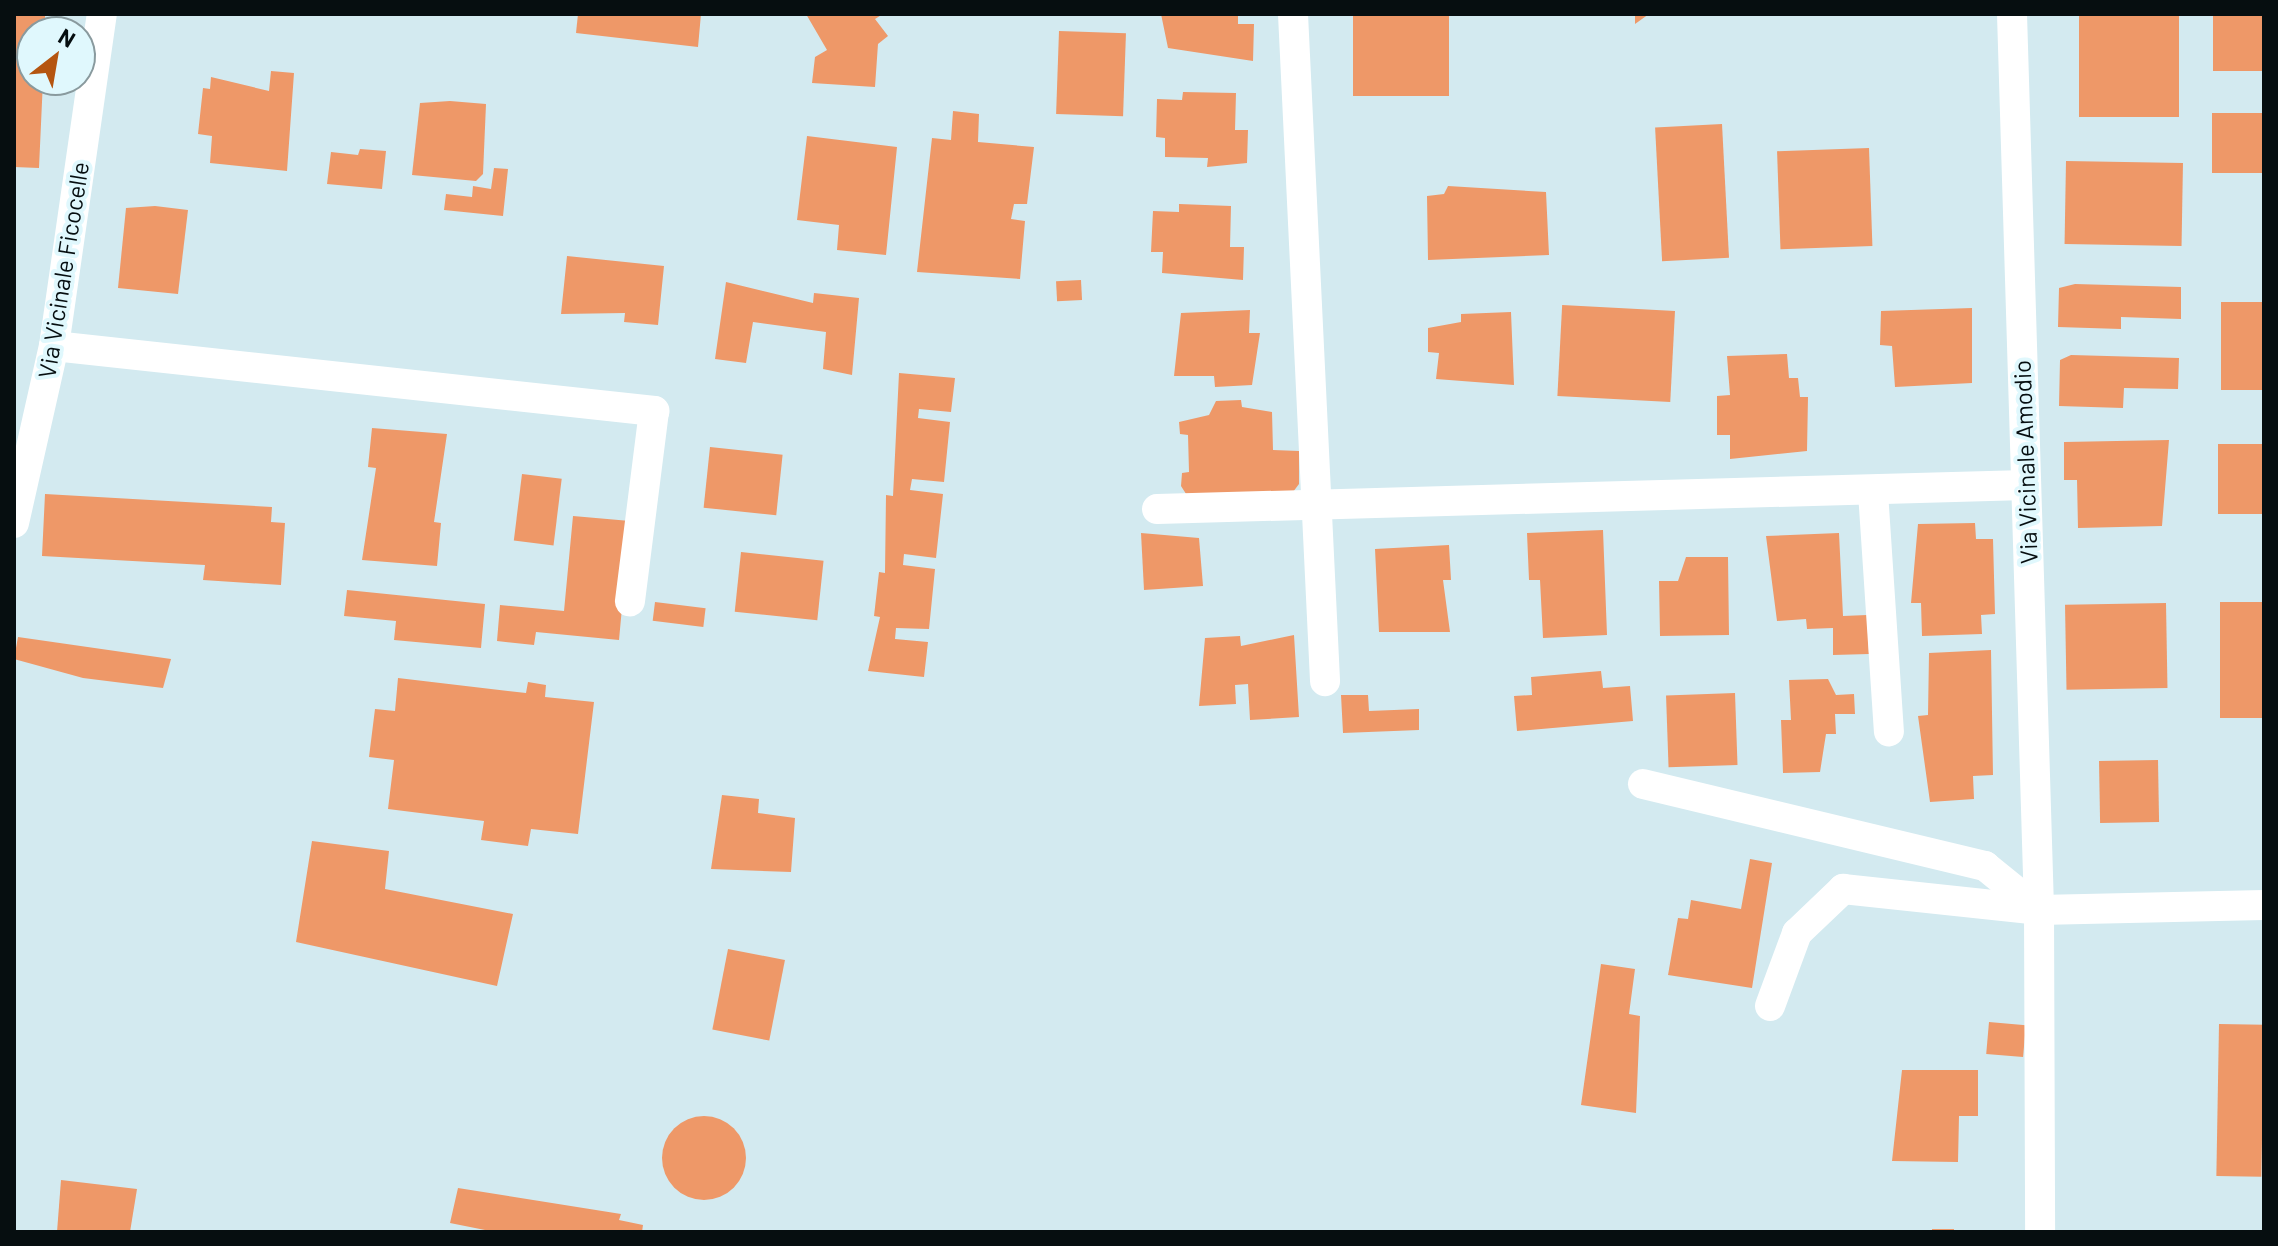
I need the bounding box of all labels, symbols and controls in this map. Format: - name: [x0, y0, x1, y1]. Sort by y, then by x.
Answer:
- north arrow: [16, 16, 96, 96]
- text: N: [54, 22, 80, 52]
- street label: Via Vicinale Ficocelle: [32, 160, 94, 380]
- street label: Via Vicinale Amodio: [2007, 359, 2043, 565]

